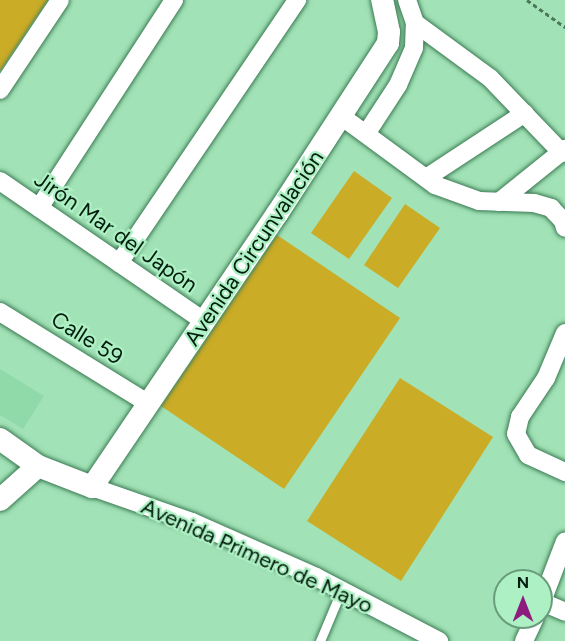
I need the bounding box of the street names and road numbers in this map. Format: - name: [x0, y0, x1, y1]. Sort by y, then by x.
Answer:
- street label: Avenida Circunvalación: [179, 145, 329, 351]
- street label: Jirón Mar del Japón: [29, 166, 203, 298]
- street label: Calle 59: [46, 306, 128, 370]
- street label: Avenida Primero de Mayo: [137, 493, 377, 619]

